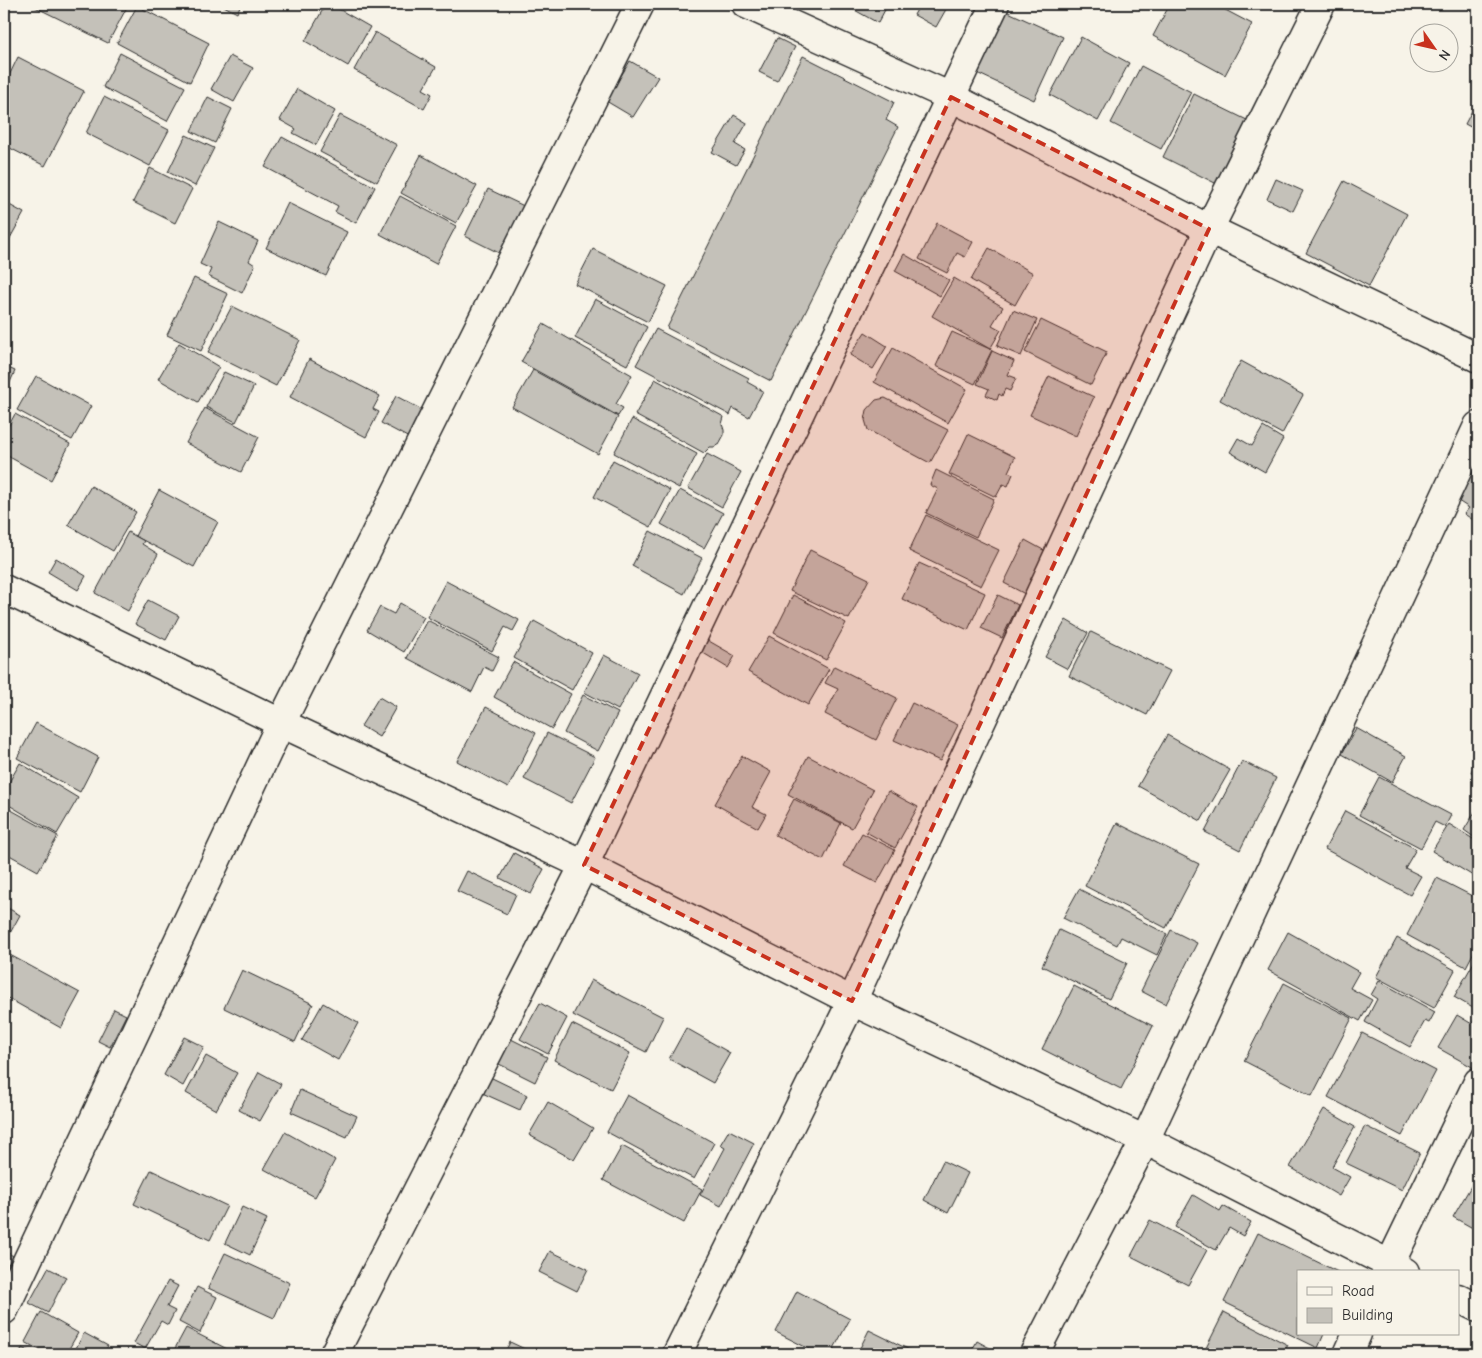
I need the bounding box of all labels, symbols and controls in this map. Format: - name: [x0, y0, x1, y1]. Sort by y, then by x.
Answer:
- north arrow: [1410, 22, 1460, 72]
- text: N: [1435, 46, 1454, 64]
- legend: [1297, 1270, 1460, 1336]
- text: Road: [1342, 1282, 1374, 1300]
- text: Building: [1342, 1306, 1393, 1324]

